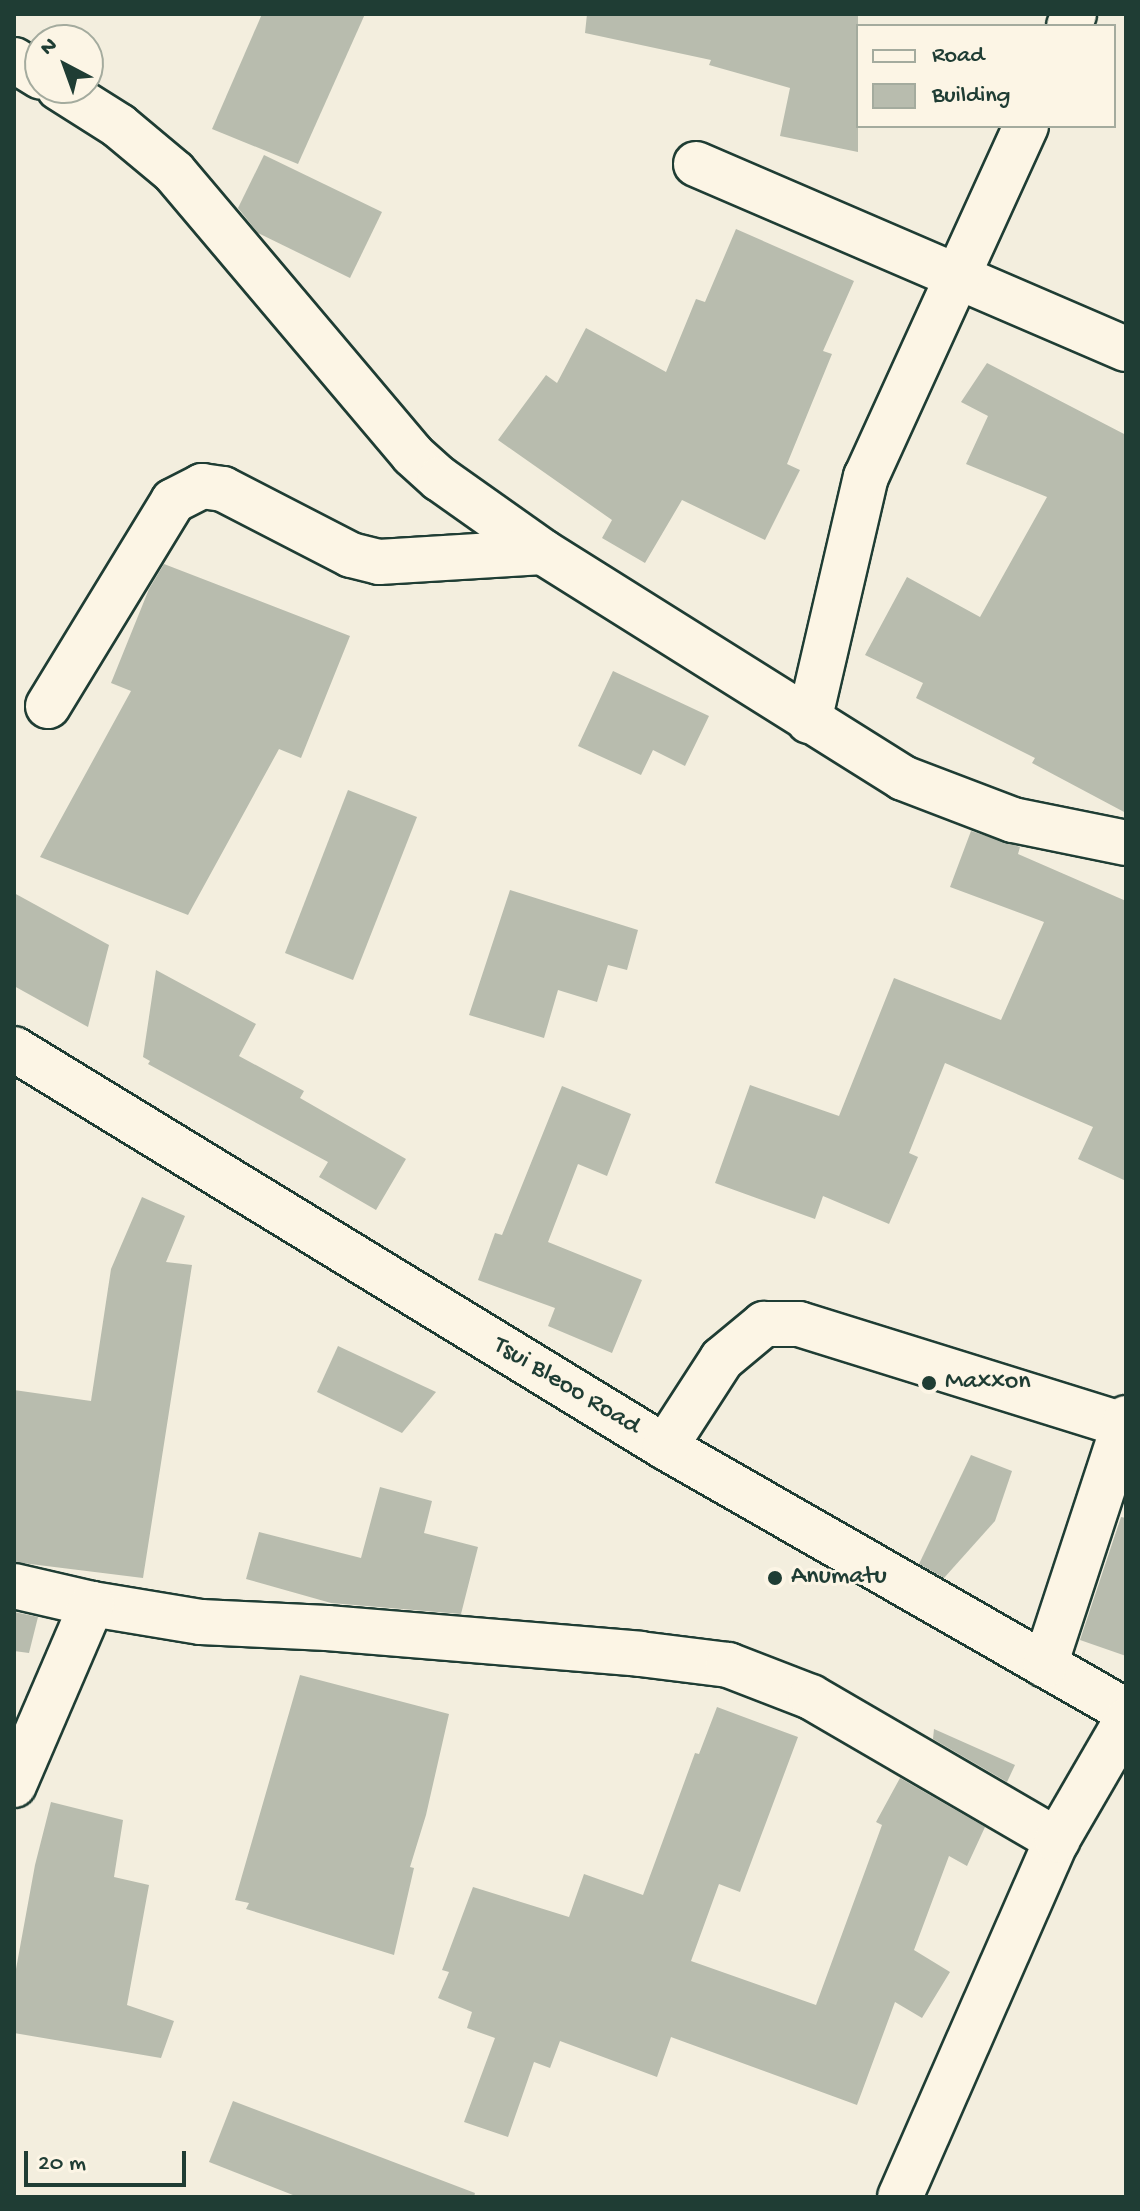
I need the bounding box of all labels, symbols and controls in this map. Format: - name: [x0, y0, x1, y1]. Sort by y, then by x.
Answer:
- north arrow: [24, 24, 104, 104]
- legend: [856, 24, 1116, 128]
- text: N: [36, 33, 64, 62]
- text: Road: [932, 42, 984, 71]
- text: Building: [932, 82, 1010, 111]
- street label: Tsui Bleoo Road: [487, 1331, 645, 1443]
- place label: Maxxon: [945, 1367, 1031, 1399]
- marker: Maxxon: [920, 1374, 938, 1392]
- place label: Anumatu: [791, 1562, 887, 1594]
- marker: Anumatu: [766, 1569, 784, 1587]
- scale bar: [28, 2135, 190, 2185]
- text: 20 m: [38, 2150, 86, 2179]

